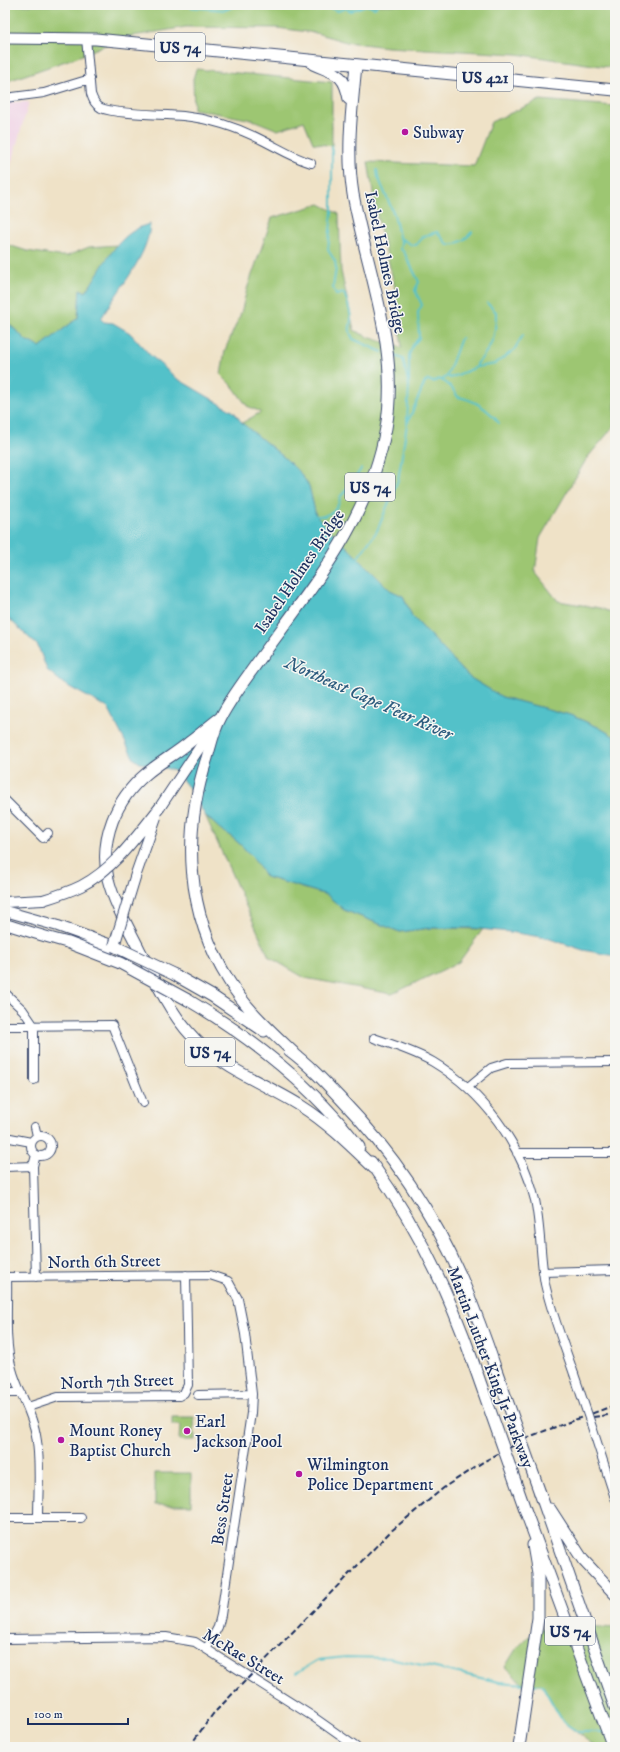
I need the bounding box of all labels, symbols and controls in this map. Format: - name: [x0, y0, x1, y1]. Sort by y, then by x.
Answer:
- road number: US 74: [155, 33, 205, 61]
- road number: US 421: [457, 63, 513, 91]
- place label: Subway: [413, 122, 465, 144]
- marker: Subway: [400, 127, 410, 137]
- street label: Isabel Holmes Bridge: [359, 189, 411, 336]
- road number: US 74: [345, 473, 395, 501]
- street label: Isabel Holmes Bridge: [250, 505, 350, 638]
- water label: Northeast Cape Fear River: [280, 652, 457, 746]
- road number: US 74: [185, 1038, 235, 1066]
- street label: North 6th Street: [47, 1250, 161, 1274]
- street label: Martin Luther King Jr Parkway: [441, 1263, 539, 1472]
- street label: North 7th Street: [60, 1369, 175, 1395]
- place label: Earl Jackson Pool: [193, 1411, 282, 1453]
- place label: Mount Roney Baptist Church: [69, 1420, 171, 1462]
- marker: Earl Jackson Pool: [182, 1426, 192, 1436]
- marker: Mount Roney Baptist Church: [56, 1435, 66, 1445]
- place label: Wilmington Police Department: [306, 1454, 434, 1496]
- marker: Wilmington Police Department: [294, 1469, 304, 1479]
- street label: Bess Street: [207, 1471, 239, 1547]
- road number: US 74: [545, 1617, 595, 1645]
- street label: McRae Street: [198, 1624, 289, 1690]
- scale bar: [28, 1700, 128, 1726]
- text: 100 m: [34, 1707, 63, 1722]

